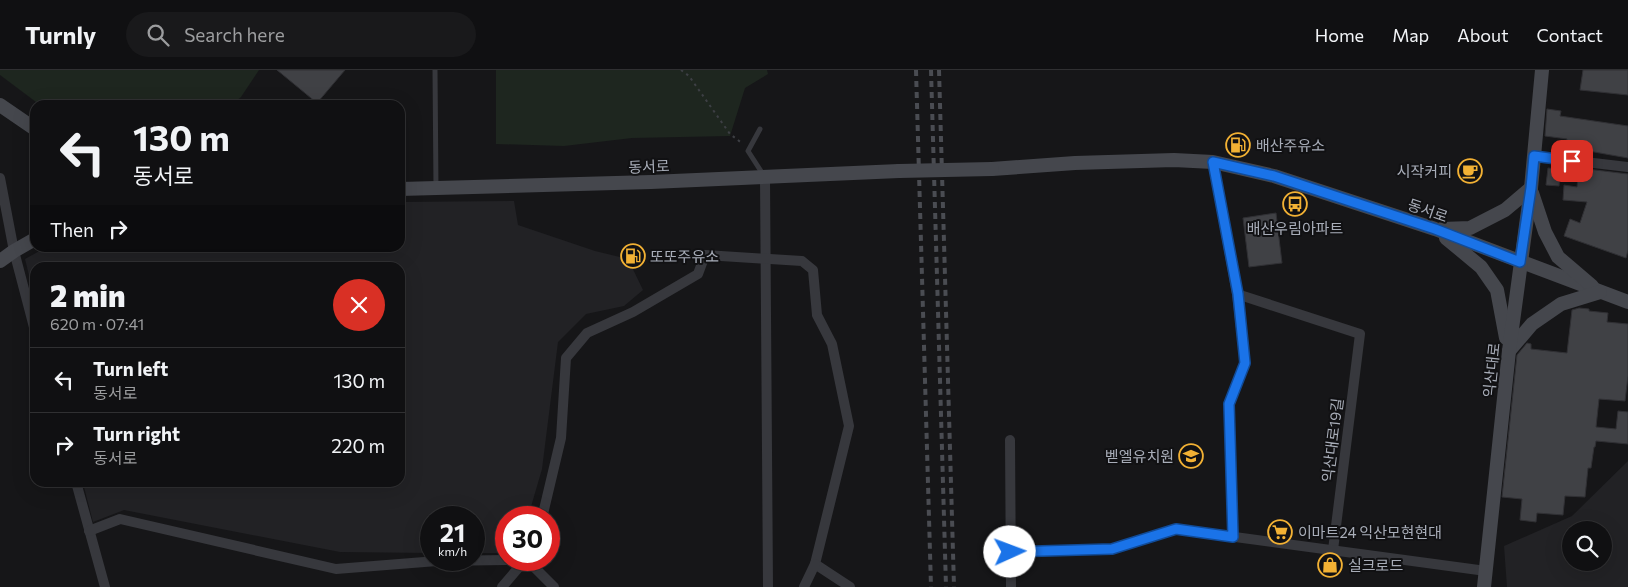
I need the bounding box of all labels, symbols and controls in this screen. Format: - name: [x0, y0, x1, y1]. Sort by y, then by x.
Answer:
- search box: [126, 12, 476, 57]
- text: Turnly: [25, 20, 96, 49]
- icon: search: [144, 21, 172, 49]
- text: Search here: [184, 23, 285, 46]
- text: Home: [1315, 24, 1364, 46]
- text: Map: [1392, 24, 1429, 46]
- text: About: [1457, 24, 1509, 46]
- text: Contact: [1537, 24, 1603, 46]
- text: 130 m: [133, 115, 230, 158]
- icon: left: [50, 120, 115, 185]
- fuel station icon: 배산주유소: [1225, 132, 1251, 158]
- place label: 배산주유소: [1256, 136, 1325, 154]
- pin: [1551, 140, 1593, 182]
- icon: arrive: [1558, 147, 1586, 175]
- street label: 동서로: [628, 156, 670, 176]
- cafe icon: 시작커피: [1457, 158, 1483, 184]
- text: 동서로: [133, 162, 194, 189]
- place label: 시작커피: [1397, 162, 1452, 180]
- bus stop icon: 배산우림아파트: [1282, 191, 1308, 217]
- street label: 동서로: [1405, 195, 1451, 225]
- icon: right: [104, 215, 132, 243]
- text: Then: [50, 218, 94, 241]
- place label: 배산우림아파트: [1247, 219, 1343, 237]
- fuel station icon: 또또주유소: [620, 243, 646, 269]
- place label: 또또주유소: [650, 247, 719, 265]
- text: 2 min: [50, 276, 125, 313]
- button: close: [333, 279, 385, 331]
- text: 620 m · 07:41: [50, 314, 144, 333]
- street label: 익산대로: [1479, 342, 1503, 398]
- text: Turn left: [93, 357, 168, 380]
- icon: left: [50, 366, 78, 394]
- text: 130 m: [333, 369, 385, 392]
- text: 동서로: [93, 383, 137, 402]
- street label: 익산대로19길: [1318, 397, 1346, 483]
- text: Turn right: [93, 422, 180, 445]
- icon: right: [50, 431, 78, 459]
- text: 220 m: [331, 434, 385, 457]
- school or university icon: 벧엘유치원: [1178, 443, 1204, 469]
- place label: 벧엘유치원: [1105, 447, 1174, 465]
- text: 동서로: [93, 448, 137, 467]
- speed limit sign: 30: [495, 506, 560, 571]
- text: 21: [440, 517, 465, 547]
- supermarket icon: 이마트24 익산모현현대: [1267, 519, 1293, 545]
- map controls: [1562, 521, 1612, 571]
- button: search: [1562, 521, 1612, 571]
- place label: 이마트24 익산모현현대: [1298, 523, 1442, 541]
- position arrow: [983, 525, 1035, 577]
- text: km/h: [438, 544, 467, 558]
- shop icon: 실크로드: [1317, 552, 1343, 578]
- place label: 실크로드: [1348, 556, 1403, 574]

